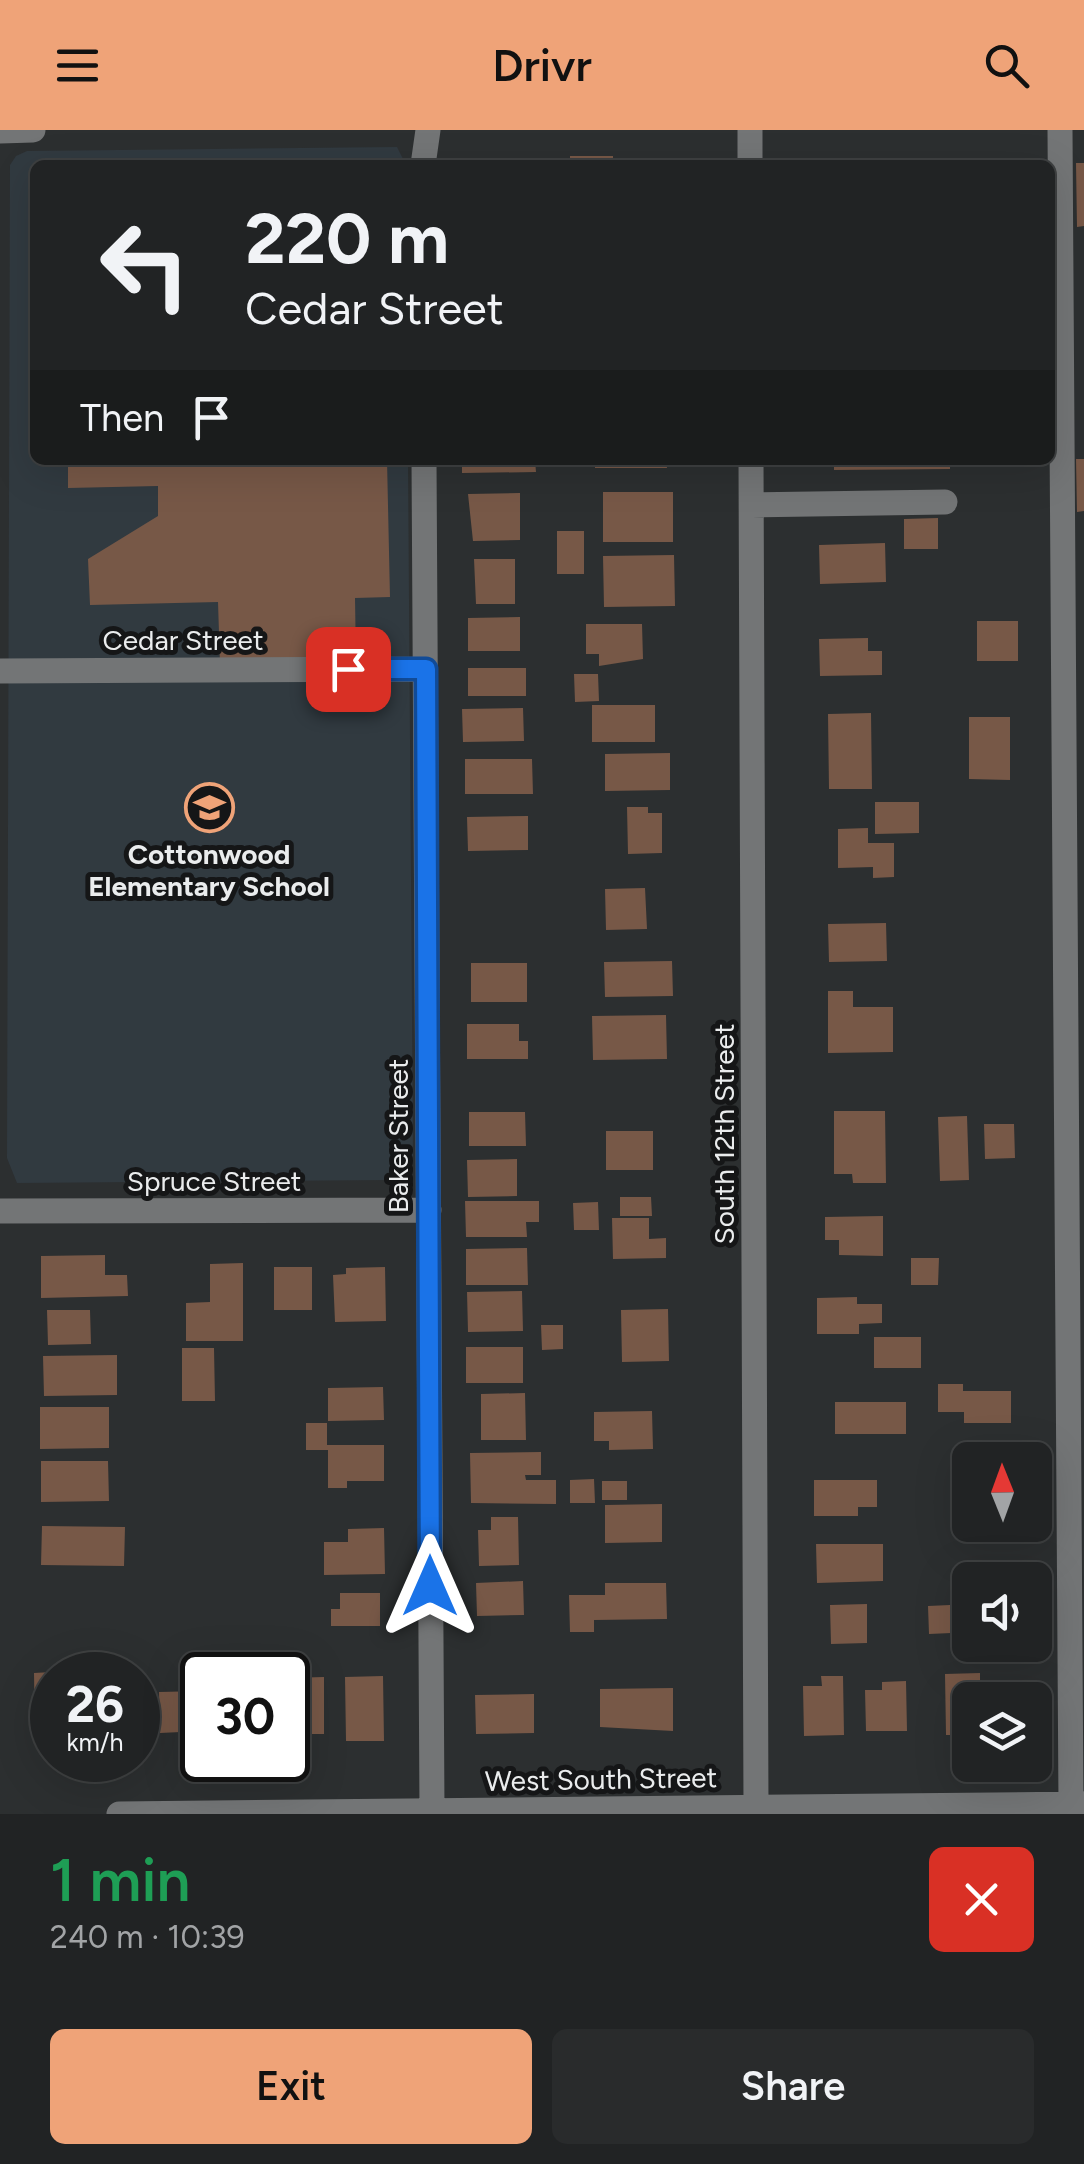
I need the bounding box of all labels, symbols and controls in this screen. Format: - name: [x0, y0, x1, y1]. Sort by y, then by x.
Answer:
- icon: menu: [50, 38, 105, 93]
- text: Drivr: [492, 38, 592, 92]
- icon: search: [979, 38, 1034, 93]
- text: 220 m: [245, 196, 449, 281]
- icon: left: [80, 200, 210, 330]
- text: Cedar Street: [245, 281, 504, 335]
- icon: arrive: [184, 390, 239, 445]
- text: Then: [80, 395, 164, 441]
- street label: Cedar Street: [103, 623, 263, 657]
- pin: [306, 627, 391, 712]
- icon: arrive: [321, 642, 376, 697]
- school or university icon: Cottonwood Elementary School: [183, 781, 235, 833]
- place label: Cottonwood Elementary School: [88, 837, 330, 903]
- street label: South 12th Street: [707, 1024, 741, 1244]
- street label: Baker Street: [381, 1059, 415, 1213]
- street label: Spruce Street: [127, 1164, 301, 1198]
- north arrow: [952, 1442, 1052, 1542]
- map controls: [952, 1442, 1052, 1782]
- position arrow: [378, 1534, 482, 1638]
- button: sound: [952, 1562, 1052, 1662]
- speed limit sign: 30: [180, 1652, 310, 1782]
- text: 26: [66, 1674, 124, 1735]
- button: layers: [952, 1682, 1052, 1782]
- text: km/h: [66, 1727, 124, 1757]
- street label: West South Street: [485, 1760, 717, 1798]
- text: 1 min: [50, 1844, 190, 1916]
- button: close: [929, 1847, 1034, 1952]
- text: 240 m · 10:39: [50, 1918, 245, 1956]
- button: Exit: [50, 2029, 532, 2144]
- button: Share: [552, 2029, 1034, 2144]

